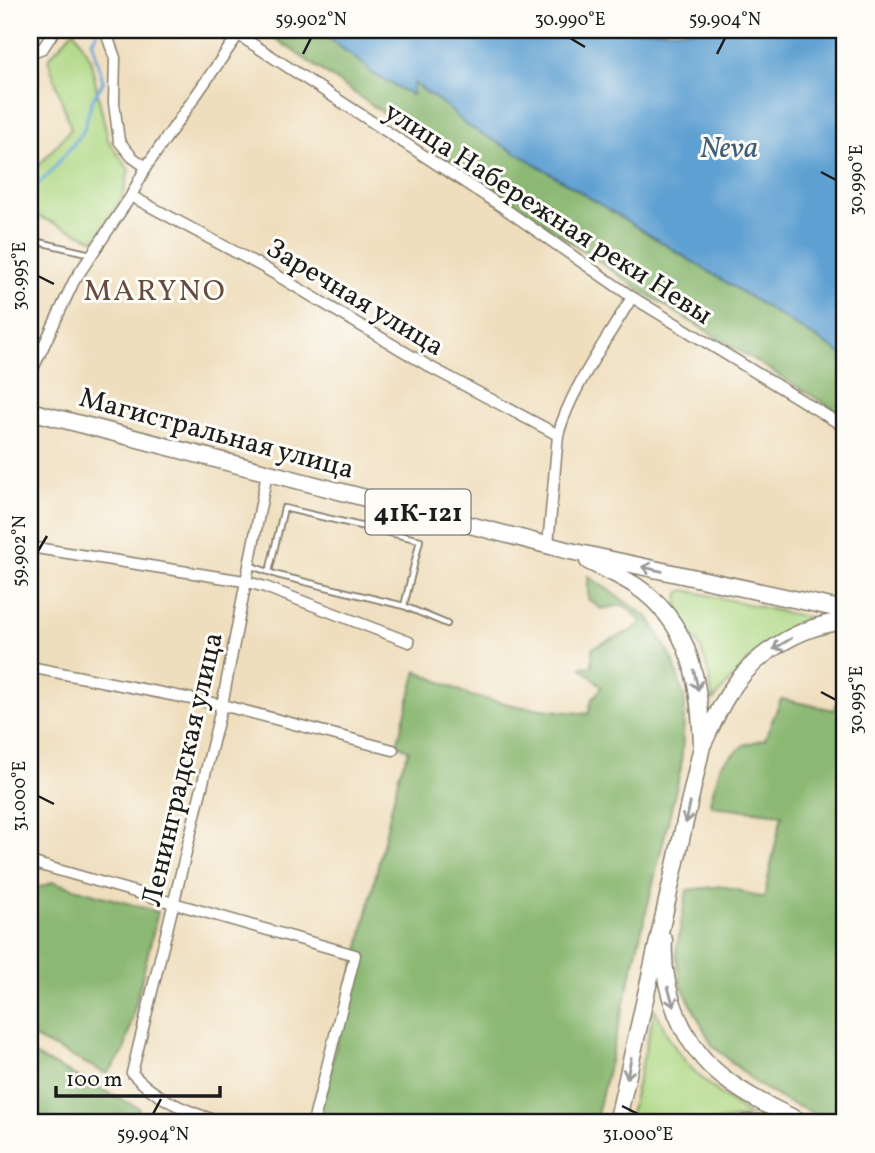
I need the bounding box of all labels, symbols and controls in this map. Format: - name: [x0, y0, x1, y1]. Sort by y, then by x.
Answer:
- text: 59.902°N: [275, 8, 347, 33]
- text: 30.990°E: [534, 8, 606, 33]
- text: 59.904°N: [689, 8, 761, 33]
- street label: улица Набережная реки Невы: [376, 93, 720, 335]
- water label: Neva: [700, 128, 758, 170]
- text: 30.990°E: [845, 144, 870, 216]
- street label: Заречная улица: [258, 229, 451, 367]
- text: 30.995°E: [8, 241, 33, 310]
- district label: MARYNO: [83, 271, 227, 313]
- street label: Магистральная улица: [75, 379, 358, 490]
- road number: 41К-121: [366, 490, 471, 534]
- text: 59.902°N: [8, 515, 33, 587]
- one-way arrow: [641, 562, 664, 575]
- street label: Ленинградская улица: [133, 629, 234, 910]
- one-way arrow: [772, 637, 792, 651]
- text: 30.995°E: [845, 665, 870, 734]
- one-way arrow: [690, 668, 703, 691]
- text: 31.000°E: [8, 760, 33, 831]
- one-way arrow: [680, 801, 694, 824]
- one-way arrow: [666, 986, 679, 1008]
- scale bar: [56, 1055, 220, 1099]
- one-way arrow: [622, 1056, 635, 1078]
- text: 100 m: [66, 1066, 123, 1095]
- text: 59.904°N: [117, 1123, 189, 1148]
- text: 31.000°E: [603, 1123, 674, 1148]

